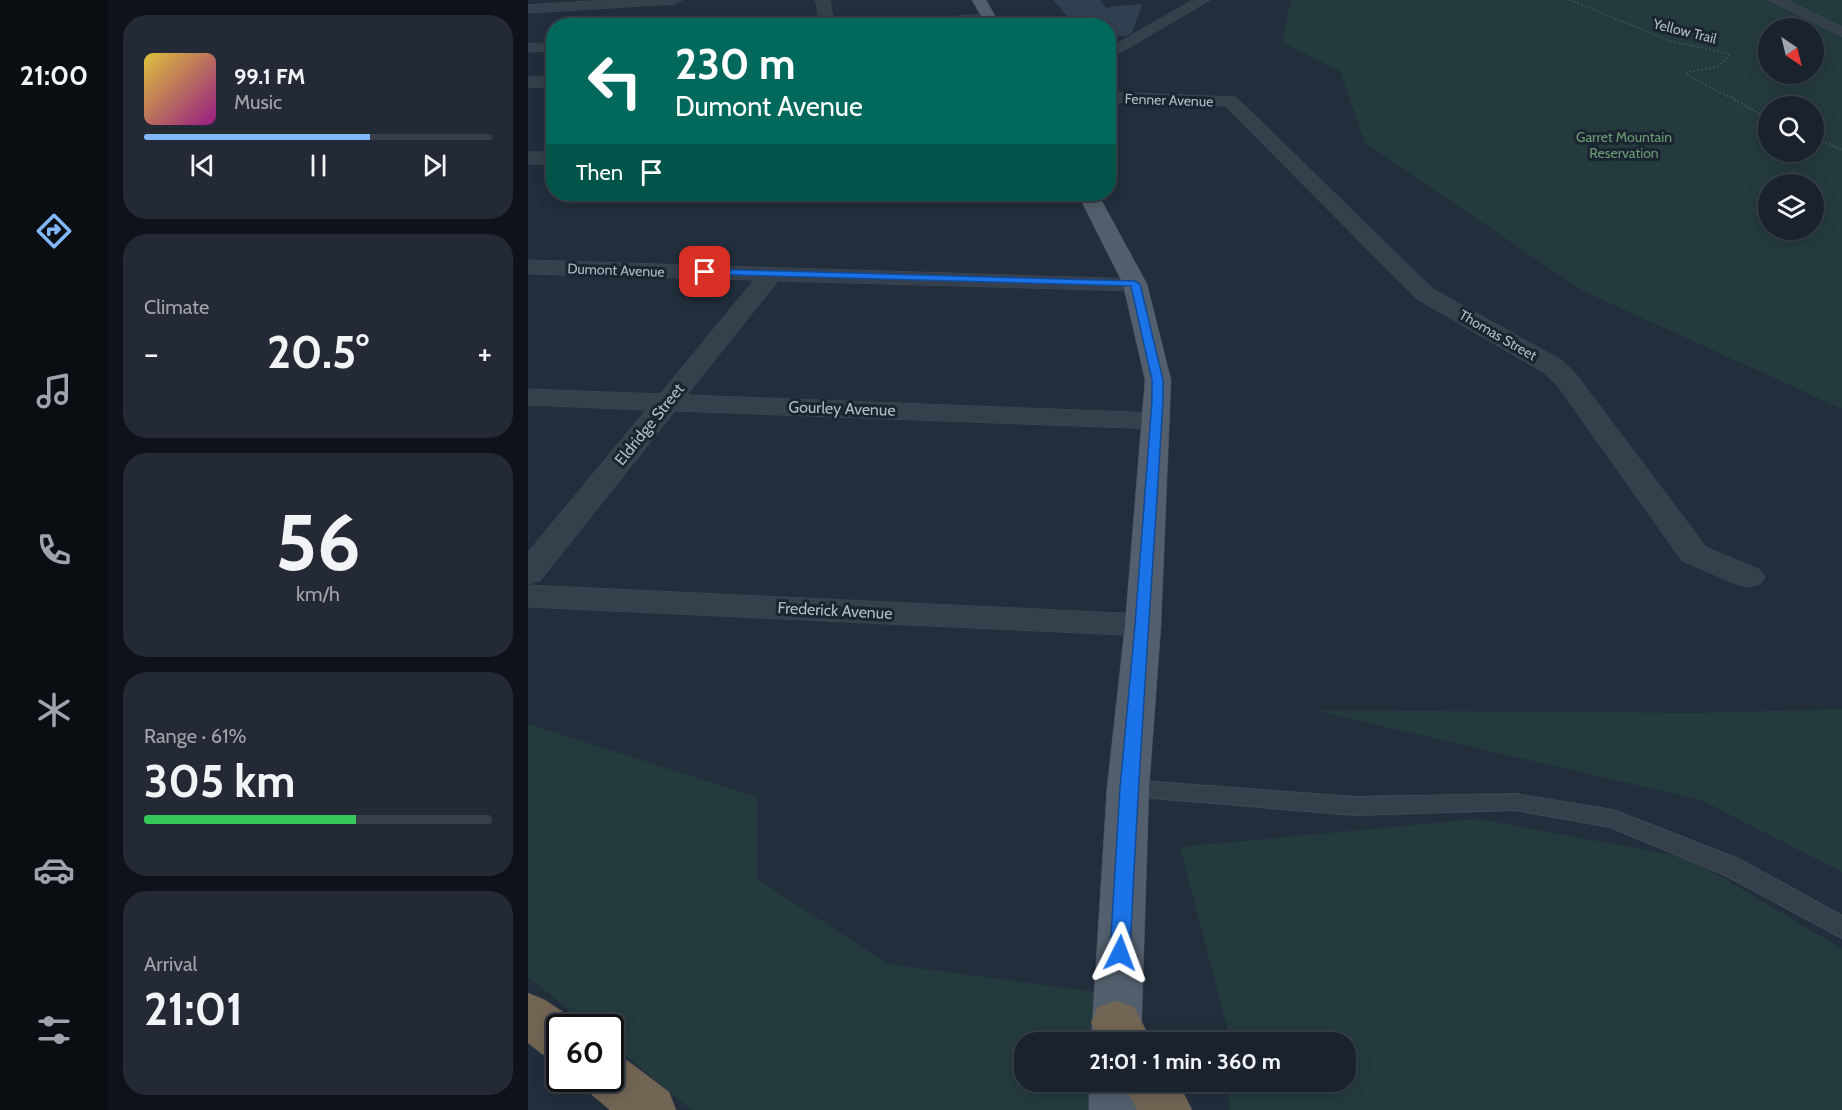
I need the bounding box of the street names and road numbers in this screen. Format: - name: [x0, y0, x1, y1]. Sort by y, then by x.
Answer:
- street label: Yellow Trail: [1650, 14, 1719, 48]
- street label: Fenner Avenue: [1124, 89, 1214, 111]
- street label: Dumont Avenue: [567, 259, 665, 281]
- street label: Thomas Street: [1456, 306, 1540, 365]
- street label: Eldridge Street: [611, 379, 689, 469]
- street label: Gourley Avenue: [788, 397, 896, 420]
- street label: Frederick Avenue: [777, 598, 893, 623]

